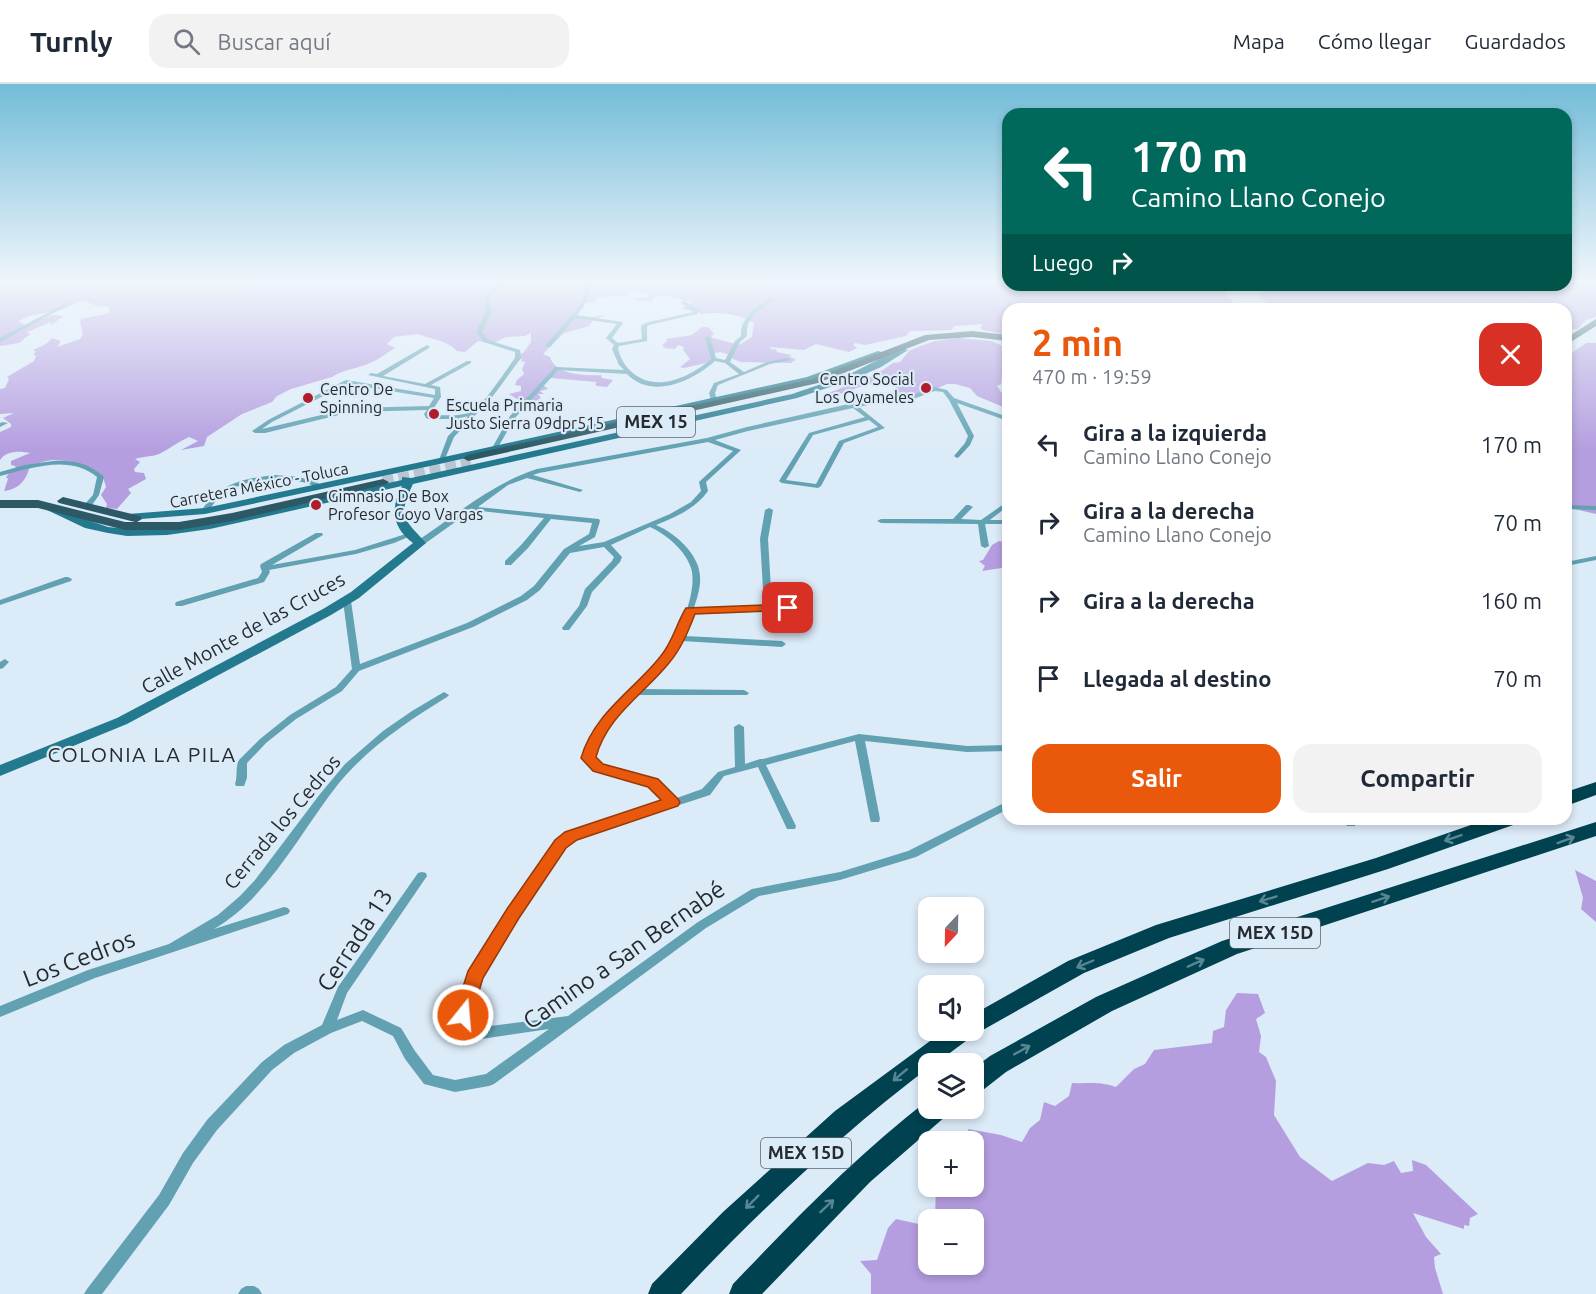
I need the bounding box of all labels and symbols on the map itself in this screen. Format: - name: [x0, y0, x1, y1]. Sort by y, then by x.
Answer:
- place label: Centro Social Los Oyameles: [815, 370, 914, 406]
- place label: Centro De Spinning: [320, 380, 393, 416]
- marker: Centro Social Los Oyameles: [919, 381, 933, 395]
- marker: Centro De Spinning: [301, 391, 315, 405]
- place label: Escuela Primaria Justo Sierra 09dpr515: [446, 396, 604, 432]
- marker: Escuela Primaria Justo Sierra 09dpr515: [427, 407, 441, 421]
- road number: MEX 15: [617, 407, 695, 437]
- street label: Carretera México - Toluca: [168, 459, 350, 511]
- place label: Gimnasio De Box Profesor Goyo Vargas: [328, 487, 483, 523]
- marker: Gimnasio De Box Profesor Goyo Vargas: [309, 498, 323, 512]
- street label: Calle Monte de las Cruces: [137, 567, 348, 698]
- pin: [762, 582, 813, 633]
- district label: COLONIA LA PILA: [47, 742, 237, 766]
- street label: Cerrada los Cedros: [219, 750, 345, 894]
- one-way arrow: [1556, 833, 1575, 844]
- one-way arrow: [1445, 834, 1463, 845]
- street label: Camino a San Bernabé: [518, 875, 730, 1034]
- street label: Cerrada 13: [311, 883, 398, 996]
- one-way arrow: [1371, 893, 1390, 904]
- one-way arrow: [1259, 894, 1278, 905]
- north arrow: [918, 897, 984, 963]
- road number: MEX 15D: [1230, 918, 1320, 948]
- street label: Los Cedros: [19, 925, 139, 992]
- one-way arrow: [1187, 956, 1205, 968]
- one-way arrow: [1076, 959, 1094, 970]
- position arrow: [431, 983, 495, 1047]
- one-way arrow: [1013, 1044, 1031, 1055]
- one-way arrow: [892, 1069, 908, 1082]
- road number: MEX 15D: [761, 1138, 851, 1168]
- one-way arrow: [745, 1195, 760, 1210]
- one-way arrow: [819, 1199, 834, 1213]

